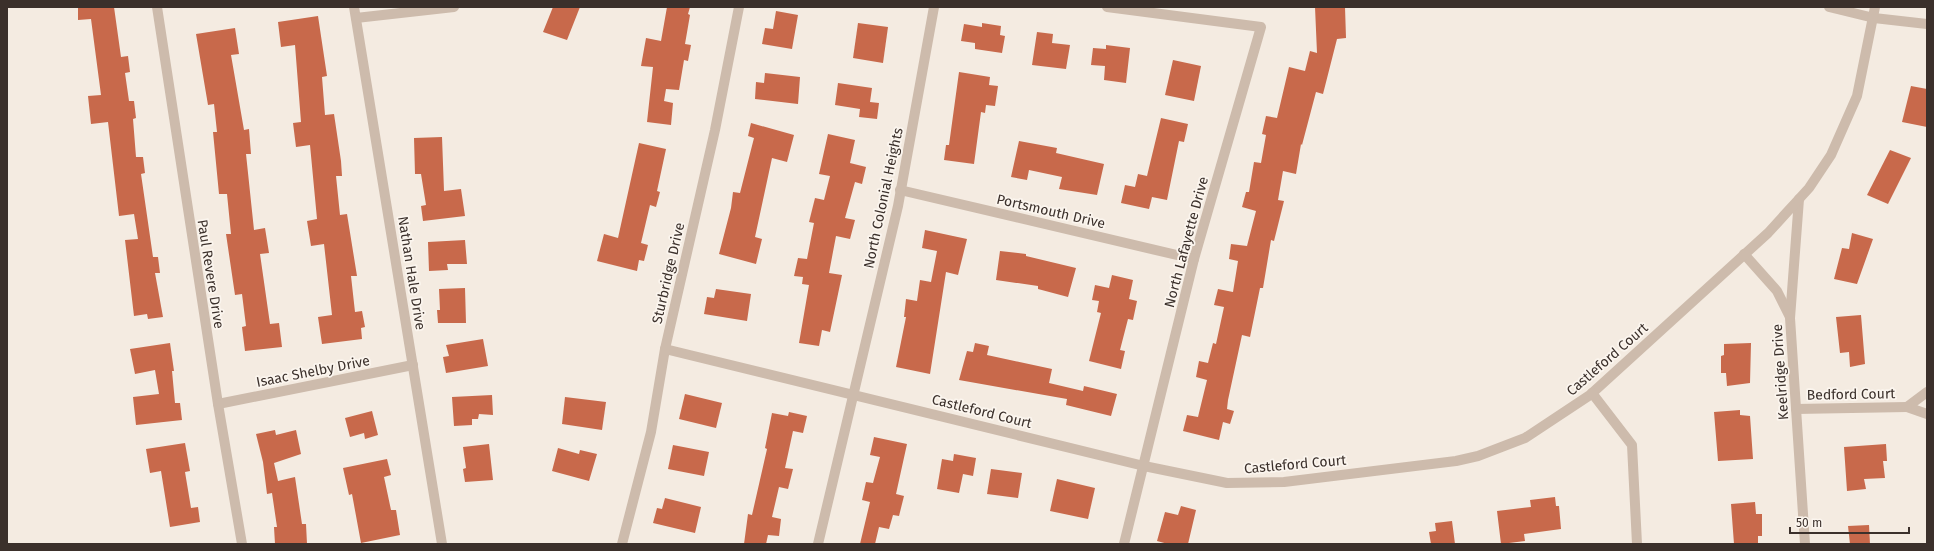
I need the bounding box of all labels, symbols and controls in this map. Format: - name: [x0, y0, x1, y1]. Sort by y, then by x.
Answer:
- street label: North Colonial Heights: [860, 126, 907, 270]
- street label: North Lafayette Drive: [1161, 175, 1212, 309]
- street label: Portsmouth Drive: [995, 191, 1107, 232]
- street label: Nathan Hale Drive: [394, 215, 429, 331]
- street label: Paul Revere Drive: [193, 218, 228, 330]
- street label: Sturbridge Drive: [649, 221, 688, 325]
- street label: Castleford Court: [1563, 319, 1652, 399]
- street label: Keelridge Drive: [1769, 323, 1792, 421]
- street label: Isaac Shelby Drive: [255, 352, 371, 391]
- street label: Bedford Court: [1807, 385, 1896, 404]
- street label: Castleford Court: [930, 391, 1035, 432]
- street label: Castleford Court: [1243, 451, 1348, 477]
- scale bar: [1790, 509, 1909, 535]
- text: 50 m: [1796, 516, 1822, 530]

